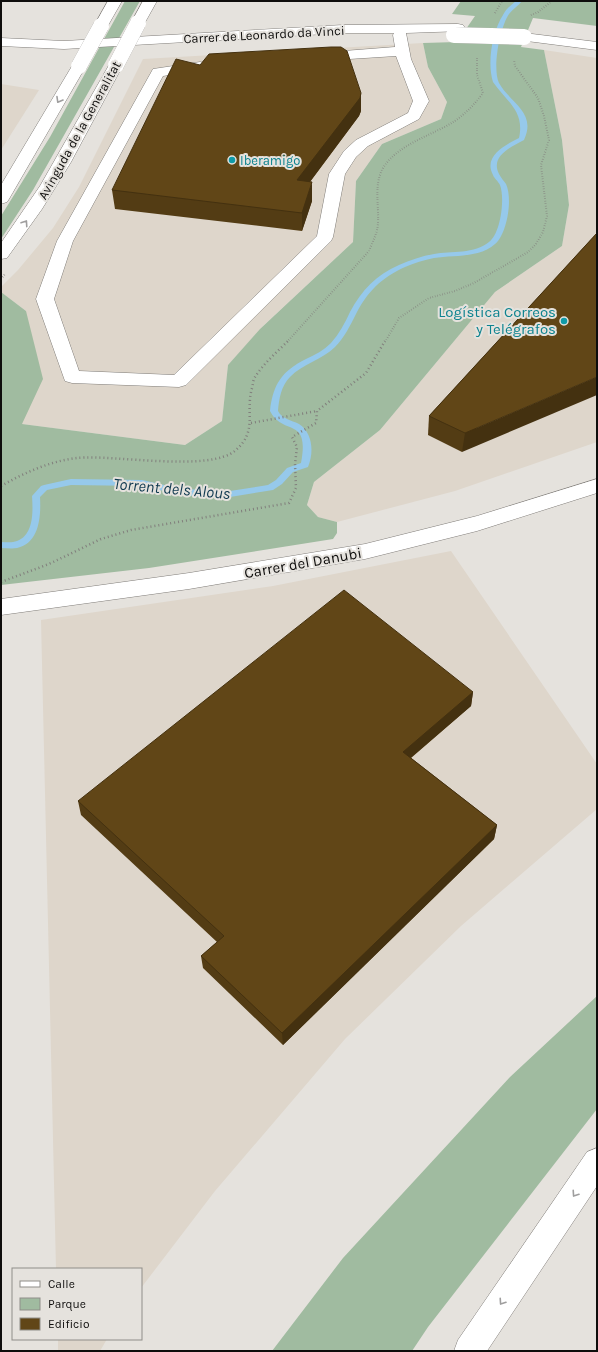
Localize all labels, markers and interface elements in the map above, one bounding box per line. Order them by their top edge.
street label: Carrer de Leonardo da Vinci [183,23,345,46]
street label: Avinguda de la Generalitat [35,58,124,202]
one-way arrow [56,96,63,103]
place label: Iberamigo [240,153,300,168]
marker: Iberamigo [227,155,237,165]
one-way arrow [20,220,27,227]
place label: Logística Correos y Telégrafos [438,303,556,338]
marker: Logística Correos y Telégrafos [559,316,569,326]
water label: Torrent dels Alous [113,474,232,503]
street label: Carrer del Danubi [243,544,363,582]
one-way arrow [572,1190,580,1197]
legend [12,1268,142,1340]
text: Calle [48,1277,75,1291]
text: Parque [48,1297,86,1311]
one-way arrow [499,1298,507,1305]
text: Edificio [48,1317,89,1331]

